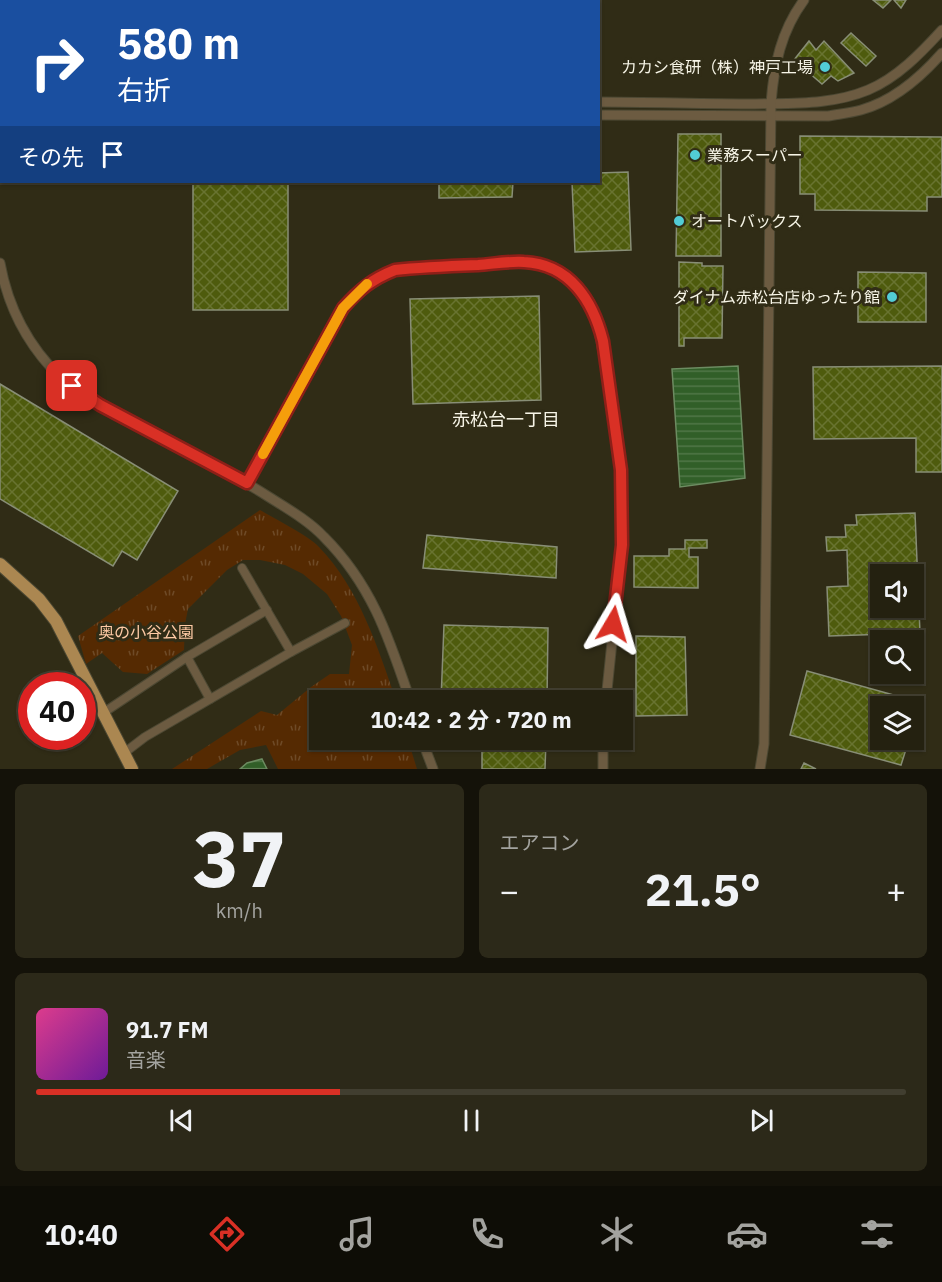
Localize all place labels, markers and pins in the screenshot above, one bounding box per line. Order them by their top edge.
place label: カカシ食研（株）神戸工場 [621,57,813,77]
marker: カカシ食研（株）神戸工場 [818,60,832,74]
place label: 業務スーパー [707,145,803,165]
marker: 業務スーパー [688,148,702,162]
place label: オートバックス [691,211,803,231]
marker: オートバックス [672,214,686,228]
place label: ダイナム赤松台店ゆったり館 [673,287,880,307]
marker: ダイナム赤松台店ゆったり館 [885,290,899,304]
pin [46,360,97,411]

